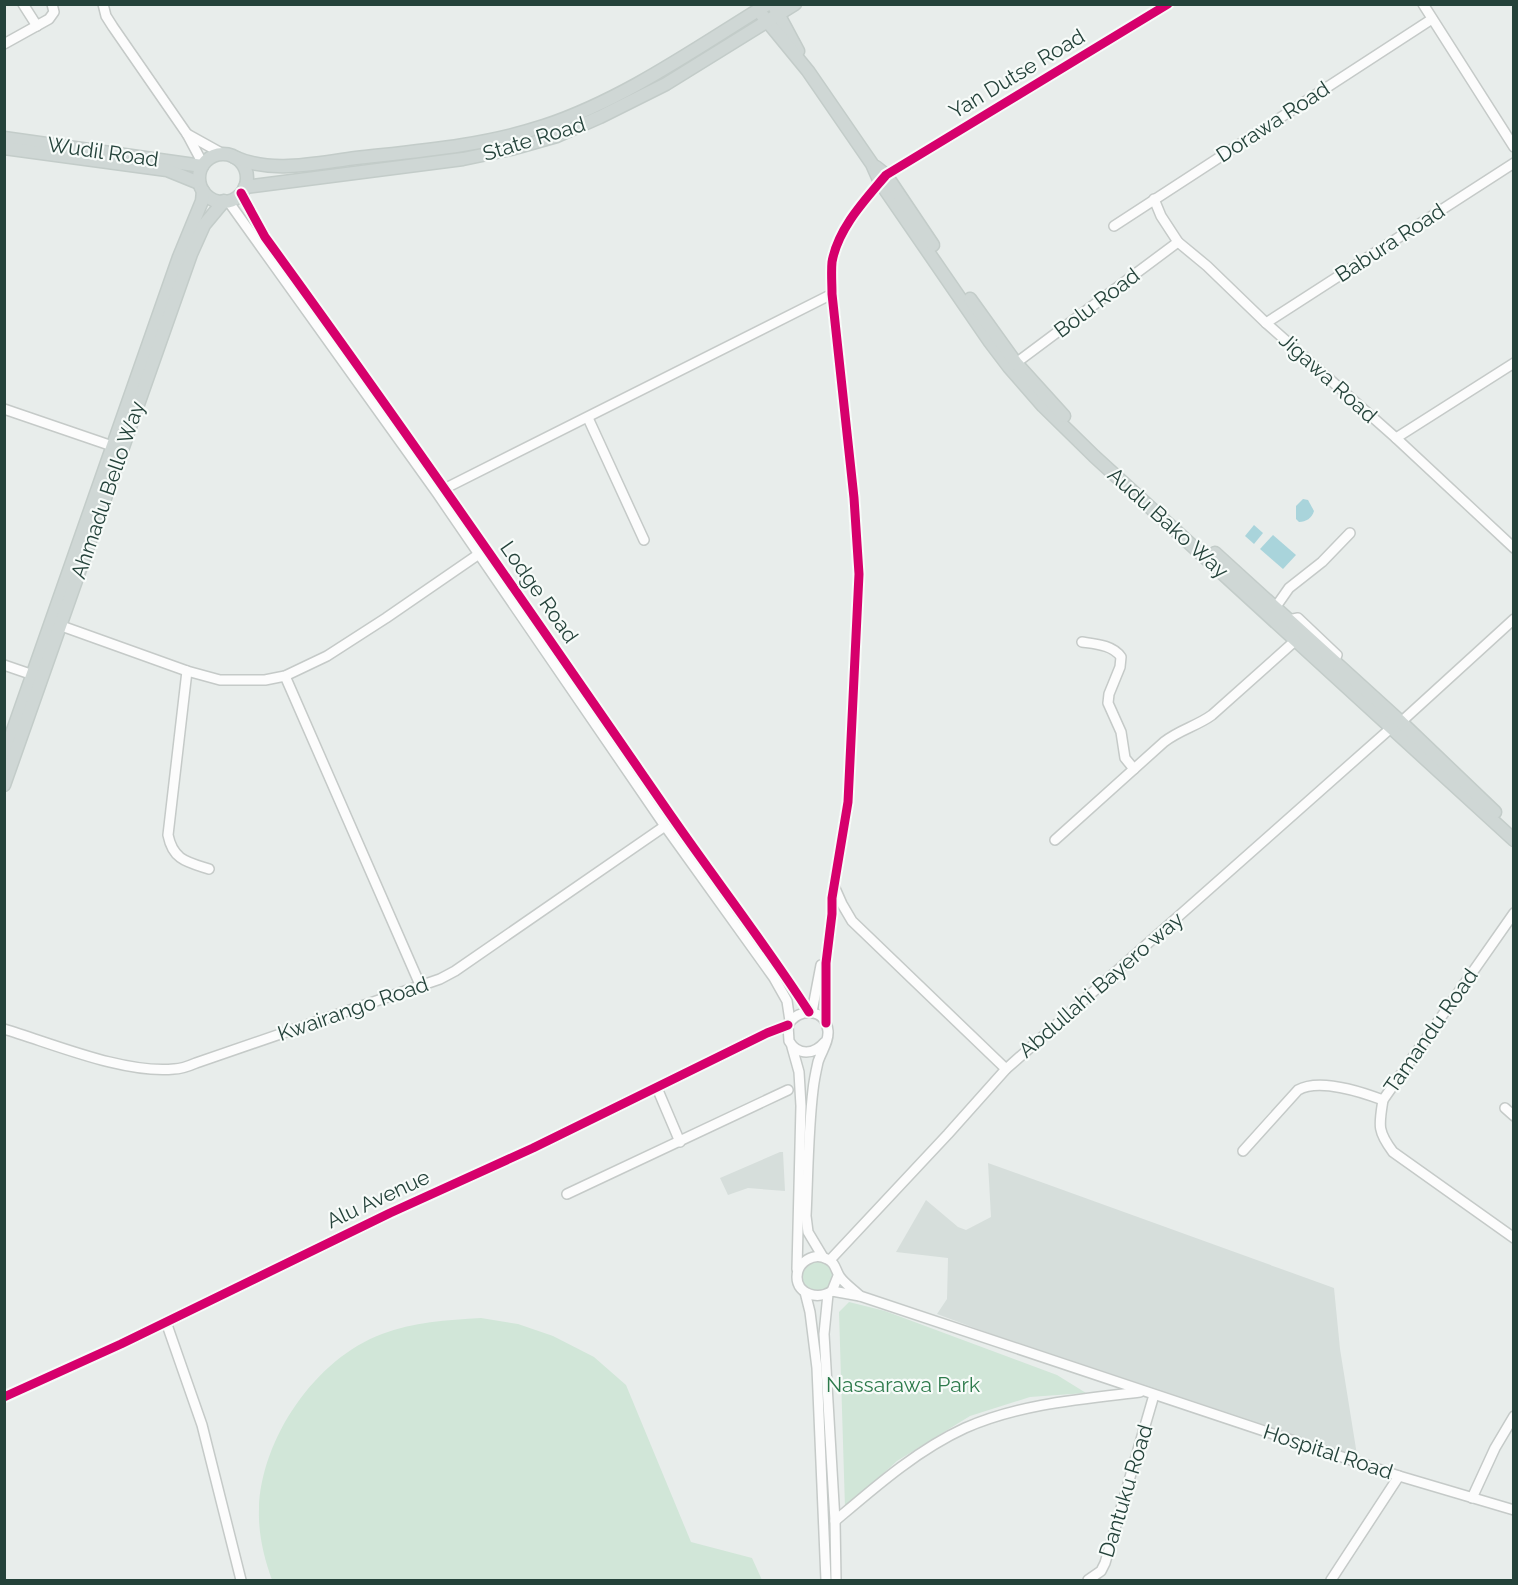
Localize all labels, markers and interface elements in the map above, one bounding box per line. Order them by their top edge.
street label: Yan Dutse Road [944,23,1089,124]
street label: Dorawa Road [1211,76,1334,167]
street label: State Road [480,111,588,166]
street label: Wudil Road [46,131,160,172]
street label: Babura Road [1330,198,1449,287]
street label: Bolu Road [1049,262,1144,343]
street label: Jigawa Road [1274,327,1382,428]
street label: Ahmadu Bello Way [65,398,150,582]
street label: Audu Bako Way [1103,462,1234,583]
street label: Lodge Road [495,536,584,647]
street label: Abdullahi Bayero way [1013,906,1188,1063]
street label: Tamandu Road [1378,964,1483,1098]
street label: Kwairango Road [274,971,432,1046]
street label: Alu Avenue [322,1164,433,1233]
park label: Nassarawa Park [826,1372,980,1397]
street label: Hospital Road [1260,1419,1396,1484]
street label: Dantuku Road [1093,1422,1158,1560]

